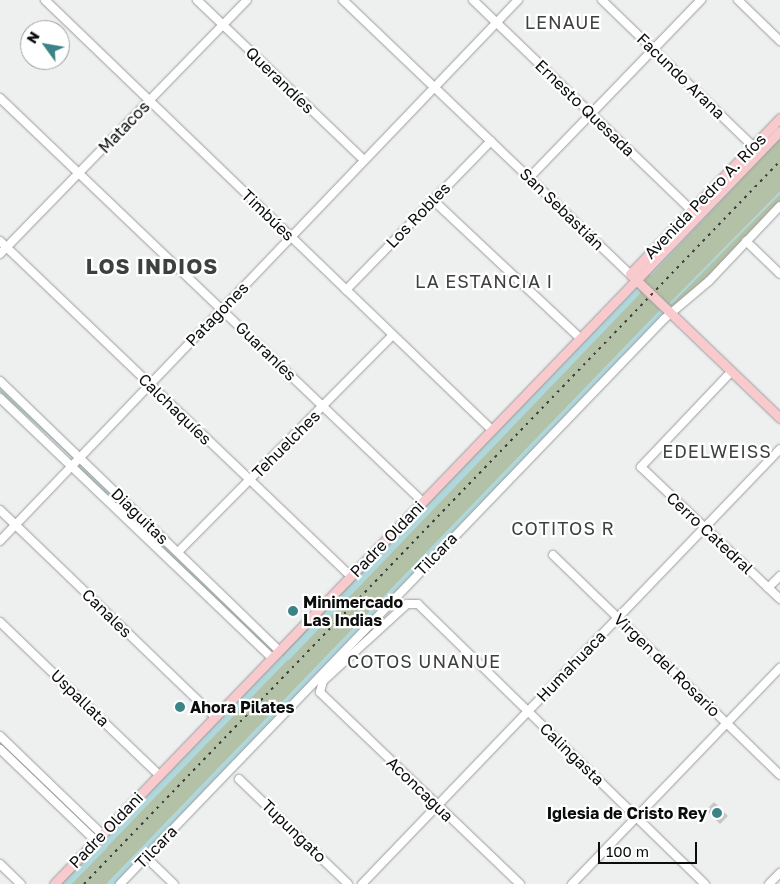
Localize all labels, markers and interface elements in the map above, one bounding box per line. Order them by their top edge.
district label: LENAUE [524,11,602,33]
north arrow [20,20,70,70]
text: N [23,28,43,46]
street label: Facundo Arana [633,29,729,123]
street label: Querandíes [242,43,318,117]
street label: Ernesto Quesada [531,56,639,160]
street label: Matacos [95,97,153,157]
street label: Avenida Pedro A. Ríos [640,129,770,263]
street label: San Sebastián [516,164,608,254]
street label: Los Robles [382,178,454,252]
street label: Timbúes [238,185,298,245]
district label: LOS INDIOS [84,253,220,279]
district label: LA ESTANCIA I [413,270,555,292]
street label: Patagones [182,278,252,350]
street label: Guaraníes [232,317,300,385]
street label: Calchaquíes [135,369,215,449]
street label: Tehuelches [248,406,324,482]
district label: EDELWEISS [661,440,773,462]
street label: Diaguitas [107,484,173,548]
street label: Cerro Catedral [663,488,757,578]
street label: Padre Oldani [346,497,428,581]
district label: COTITOS R [510,517,616,539]
street label: Tilcara [411,529,461,579]
street label: Canales [78,585,136,641]
place label: Minimercado Las Indias [303,592,403,630]
marker: Minimercado Las Indias [287,605,299,617]
street label: Virgen del Rosario [610,609,724,721]
street label: Humahuaca [532,626,610,706]
district label: COTOS UNANUE [345,650,503,672]
street label: Uspallata [47,666,113,730]
place label: Ahora Pilates [190,697,294,717]
marker: Ahora Pilates [174,701,186,713]
street label: Calingasta [536,719,608,789]
street label: Aconcagua [383,753,457,825]
street label: Padre Oldani [65,788,147,872]
street label: Tupungato [258,796,330,866]
place label: Iglesia de Cristo Rey [547,803,707,823]
marker: Iglesia de Cristo Rey [711,807,723,819]
street label: Tilcara [131,822,181,872]
scale bar [600,832,699,864]
text: 100 m [606,842,649,860]

